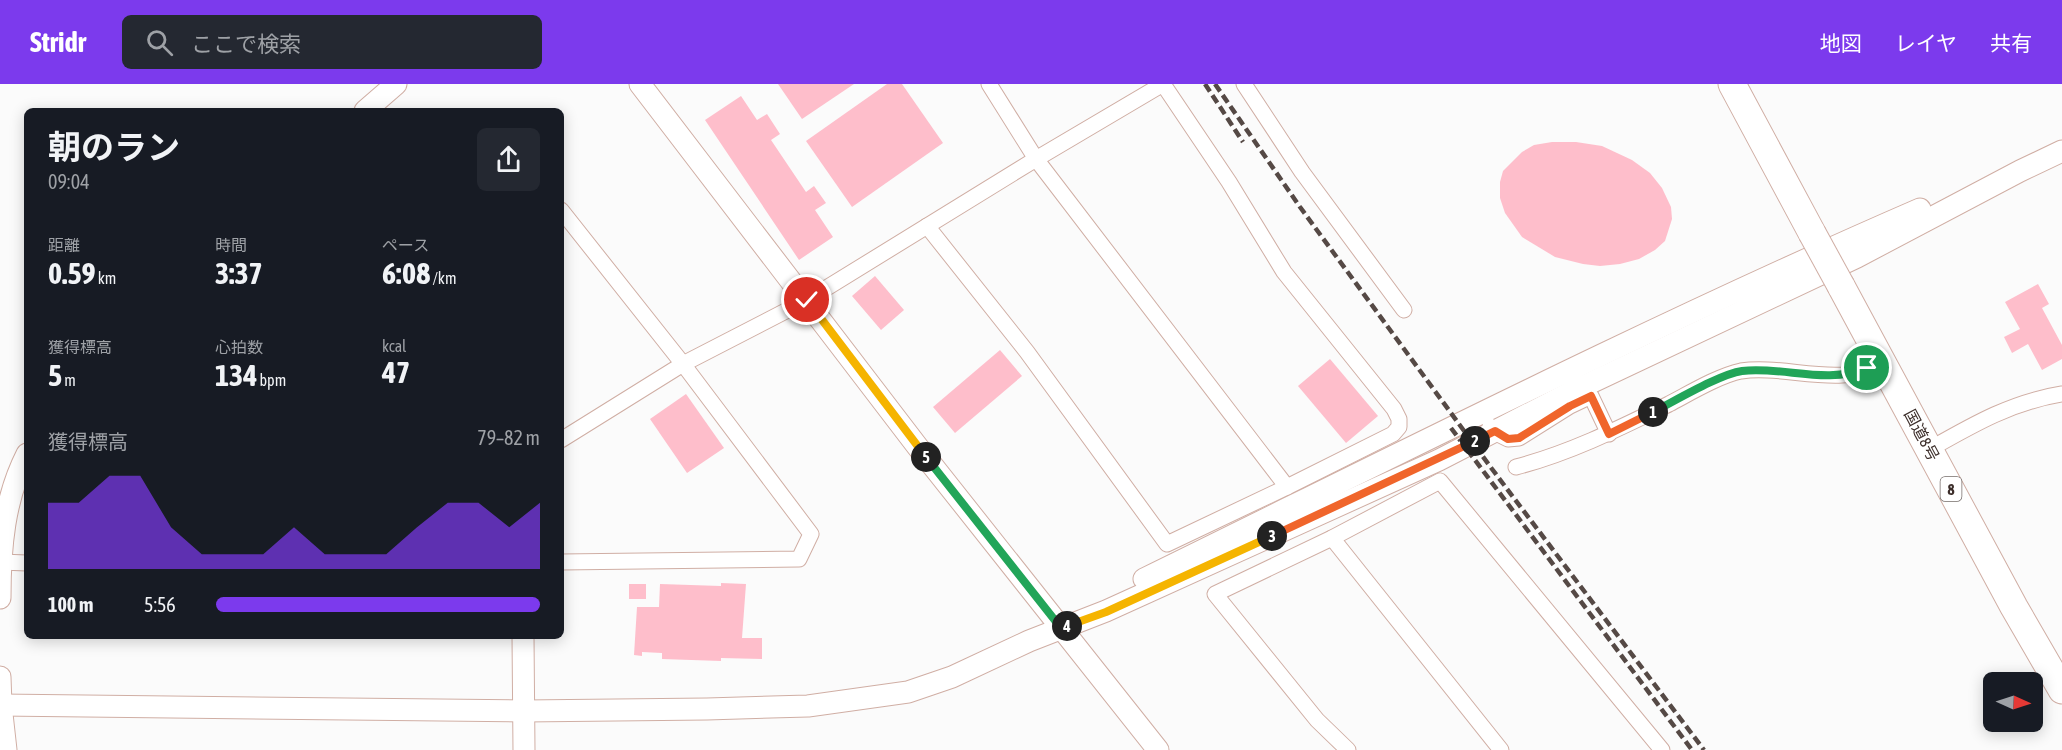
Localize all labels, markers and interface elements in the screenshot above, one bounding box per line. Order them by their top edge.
search box [122,15,542,69]
text: Stridr [30,26,86,58]
icon: search [143,26,176,59]
text: ここで検索 [191,31,301,57]
text: 地図 [1820,31,1862,55]
text: レイヤ [1895,31,1957,55]
text: 共有 [1990,31,2032,55]
text: 朝のラン [48,128,180,166]
button: share [477,128,540,191]
text: 09:04 [48,170,90,193]
text: 距離 [48,236,80,254]
text: 時間 [215,236,247,254]
text: ペース [382,236,429,254]
text: 0.59 [48,256,96,290]
text: 3:37 [215,256,263,290]
text: 6:08 [382,256,430,290]
text: km [96,269,116,287]
text: /km [430,269,456,287]
pin [781,274,832,325]
icon: check [790,283,823,316]
text: kcal [382,337,406,355]
text: 獲得標高 [48,338,112,356]
text: 心拍数 [215,338,263,356]
pin [1841,342,1892,393]
icon: arrive [1850,351,1883,384]
text: 47 [382,355,410,389]
text: 5 [48,358,62,392]
text: 134 [215,358,257,392]
text: m [62,371,76,389]
text: bpm [257,371,286,389]
pin: 1 [1638,397,1668,427]
text: 1 [1649,403,1657,421]
street label: 国道8号 [1901,406,1943,464]
text: 79–82 m [477,426,540,449]
pin: 2 [1460,426,1490,456]
text: 獲得標高 [48,430,128,453]
text: 2 [1471,432,1479,450]
pin: 5 [911,442,941,472]
text: 5 [922,448,930,466]
road number: 8 [1940,477,1962,501]
pin: 3 [1257,521,1287,551]
text: 3 [1268,527,1276,545]
text: 100 m [48,593,93,616]
text: 5:56 [144,593,176,616]
pin: 4 [1052,611,1082,641]
text: 4 [1063,617,1071,635]
north arrow [1983,672,2043,732]
map controls [1983,672,2043,732]

